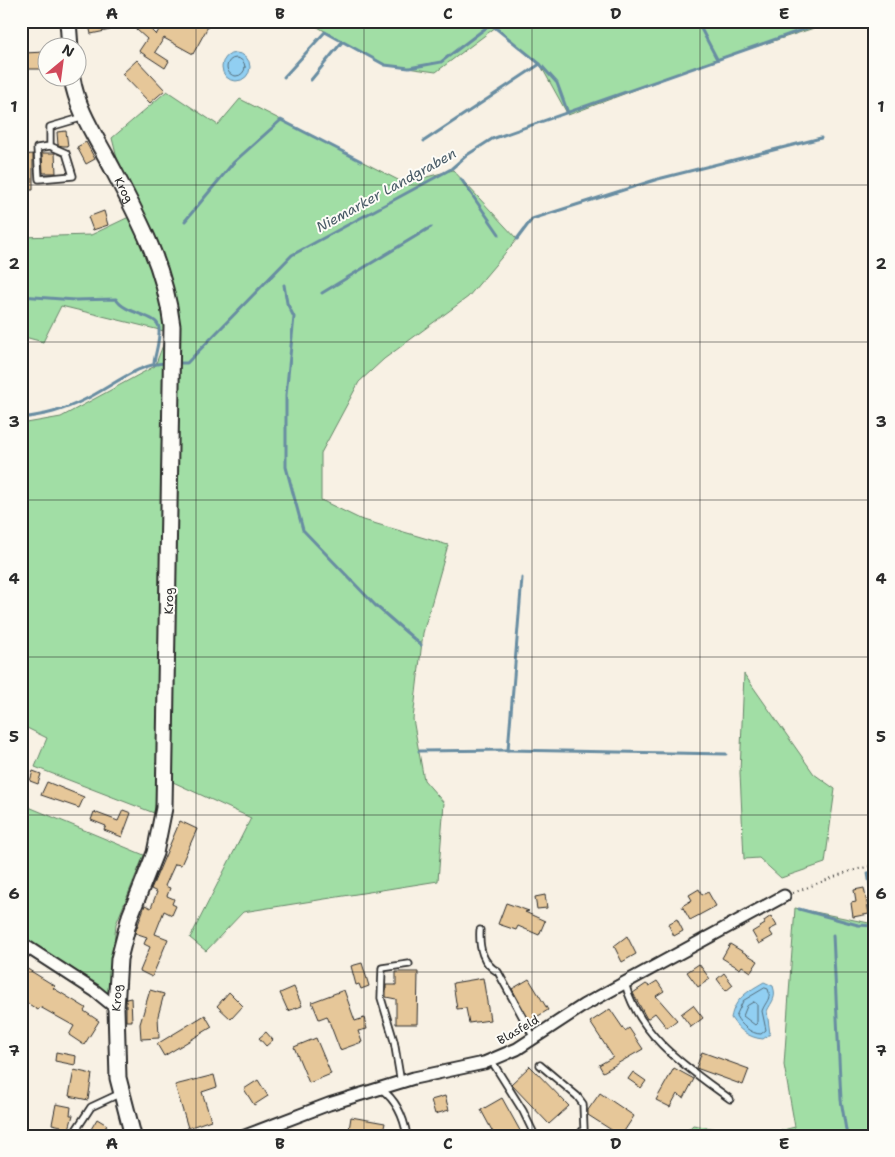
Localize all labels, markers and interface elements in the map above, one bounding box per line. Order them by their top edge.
text: A [106,3,118,24]
text: B [275,3,285,24]
text: C [443,3,453,24]
text: D [610,3,622,24]
text: E [779,3,789,24]
north arrow [38,38,88,88]
text: N [59,40,78,61]
text: 1 [10,96,18,117]
text: 1 [877,96,885,117]
water label: Niemarker Landgraben [313,144,459,236]
street label: Krog [111,174,137,206]
text: 2 [8,253,20,274]
text: 2 [875,253,887,274]
text: 3 [8,411,20,432]
text: 3 [875,411,887,432]
text: 4 [8,568,20,589]
text: 4 [875,568,887,589]
street label: Krog [161,587,177,615]
text: 5 [9,726,19,747]
text: 5 [876,726,886,747]
text: 6 [8,883,20,904]
text: 6 [875,883,887,904]
street label: Krog [108,984,126,1012]
street label: Blasfeld [494,1011,542,1048]
text: 7 [8,1040,20,1061]
text: 7 [875,1040,887,1061]
text: A [106,1133,118,1154]
text: B [275,1133,285,1154]
text: C [443,1133,453,1154]
text: D [610,1133,622,1154]
text: E [779,1133,789,1154]

